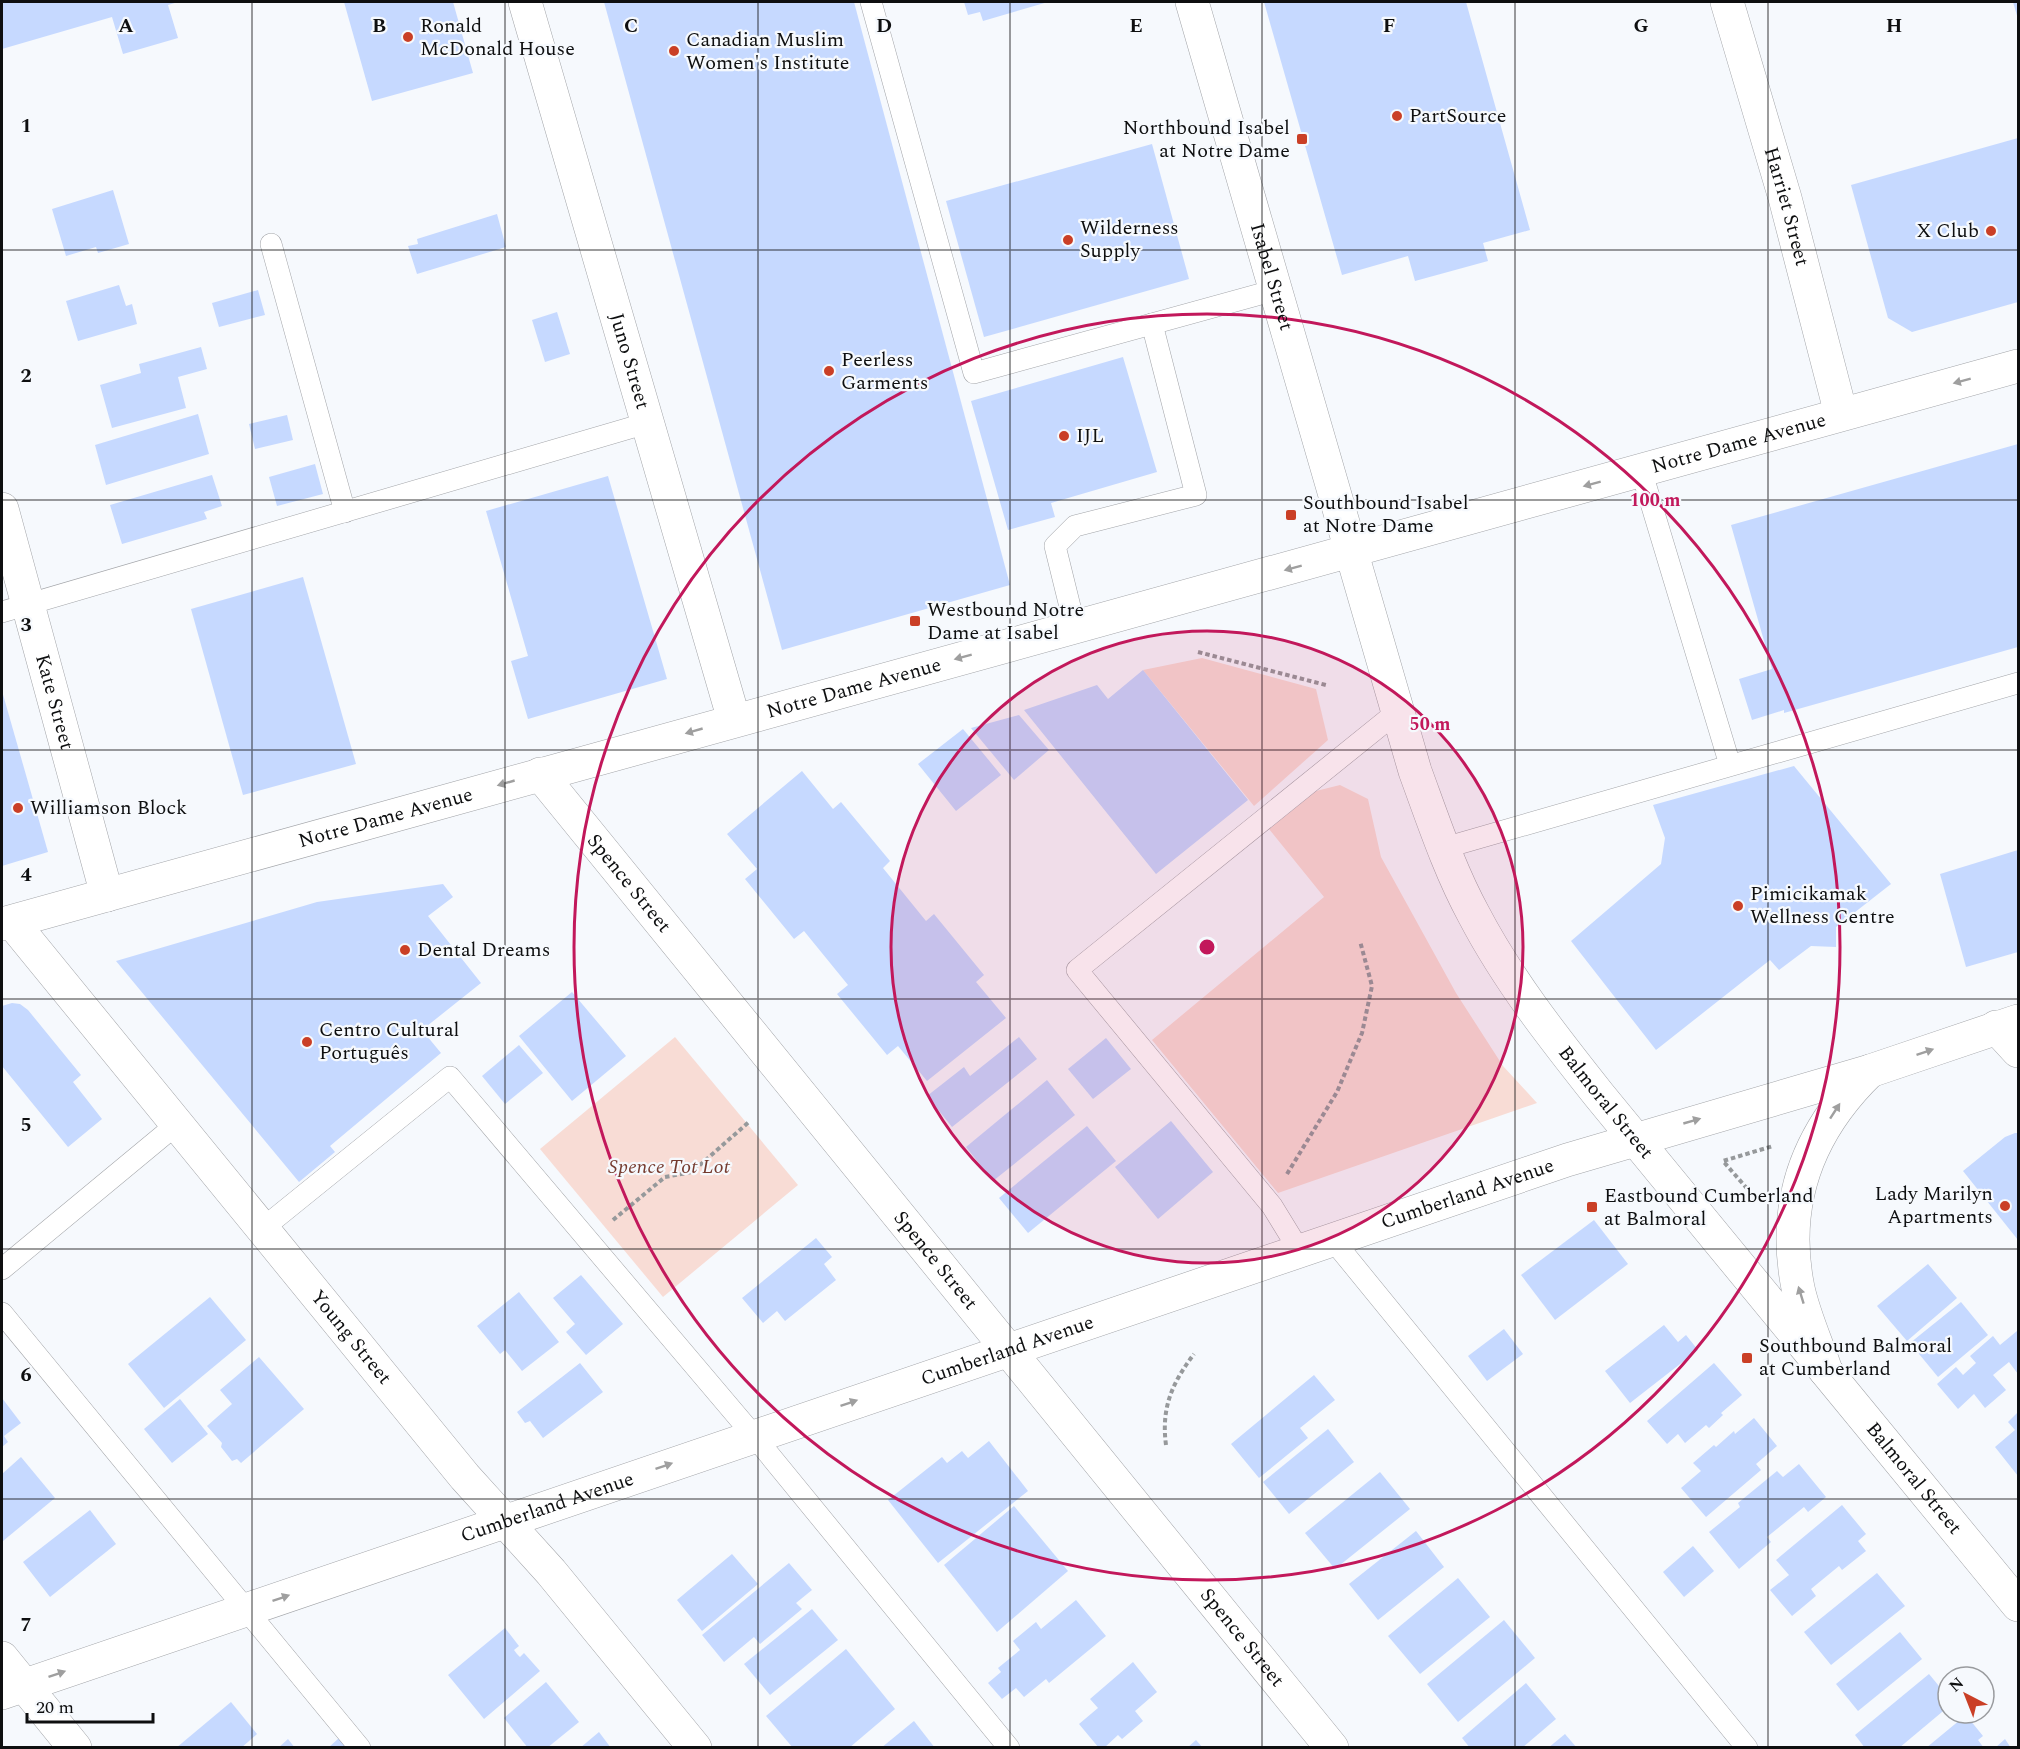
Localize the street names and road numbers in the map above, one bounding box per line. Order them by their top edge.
street label: Harriet Street [1756,143,1817,269]
street label: Isabel Street [1242,219,1301,334]
street label: Juno Street [601,309,658,413]
street label: Notre Dame Avenue [1648,405,1829,482]
street label: Notre Dame Avenue [763,650,945,727]
street label: Kate Street [27,651,82,753]
street label: Notre Dame Avenue [295,779,476,856]
street label: Spence Street [579,827,679,939]
street label: Balmoral Street [1551,1039,1661,1166]
street label: Cumberland Avenue [1377,1151,1558,1237]
street label: Spence Street [886,1204,985,1317]
street label: Young Street [303,1283,399,1391]
street label: Cumberland Avenue [917,1307,1098,1394]
street label: Balmoral Street [1859,1415,1969,1541]
street label: Cumberland Avenue [457,1464,638,1551]
street label: Spence Street [1193,1581,1292,1694]

